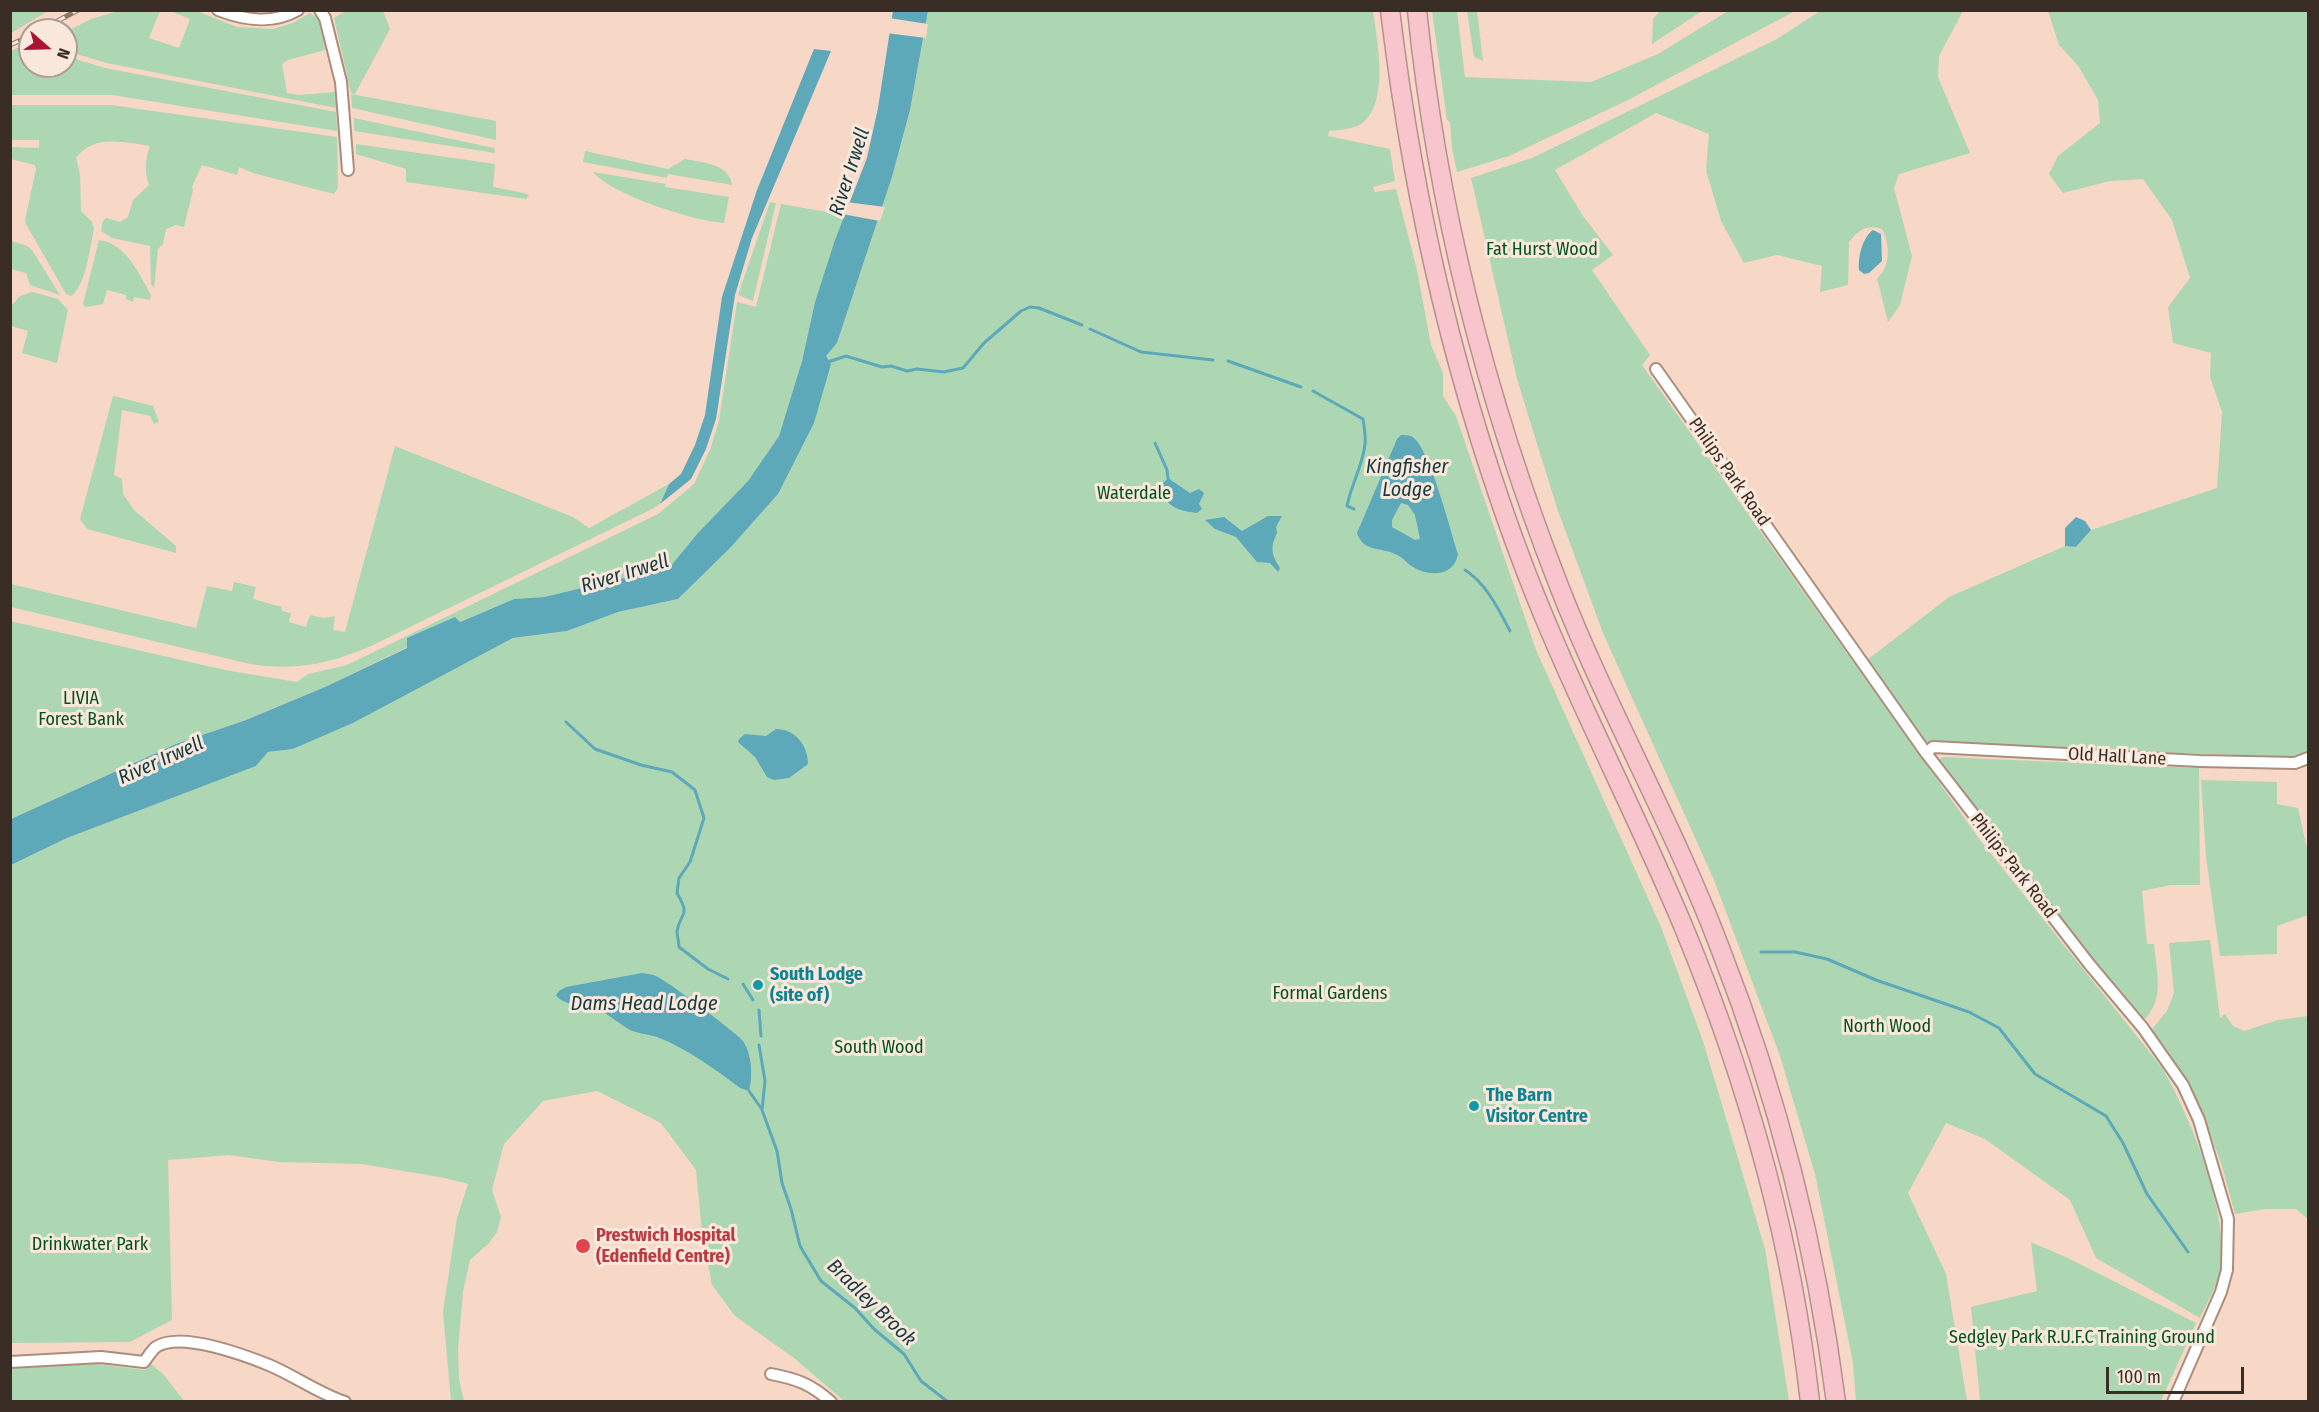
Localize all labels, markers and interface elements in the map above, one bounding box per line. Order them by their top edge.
north arrow [18,18,78,78]
text: N [53,46,74,61]
water label: River Irwell [825,125,875,219]
park label: Fat Hurst Wood [1486,239,1598,261]
street label: Philips Park Road [1684,414,1774,530]
water label: Kingfisher Lodge [1366,455,1448,502]
park label: Waterdale [1097,483,1171,505]
water label: River Irwell [578,549,672,599]
park label: LIVIA Forest Bank [38,688,124,730]
water label: River Irwell [115,732,207,790]
street label: Old Hall Lane [2067,744,2167,770]
street label: Philips Park Road [1965,809,2061,923]
place label: South Lodge (site of) [770,964,863,1006]
marker: South Lodge (site of) [751,978,765,992]
park label: Formal Gardens [1272,983,1388,1005]
water label: Dams Head Lodge [571,992,717,1016]
park label: North Wood [1843,1016,1931,1038]
park label: South Wood [834,1037,924,1059]
place label: The Barn Visitor Centre [1486,1085,1588,1128]
marker: The Barn Visitor Centre [1467,1099,1481,1113]
place label: Prestwich Hospital (Edenfield Centre) [596,1225,736,1268]
park label: Drinkwater Park [32,1234,148,1256]
marker: Prestwich Hospital (Edenfield Centre) [574,1237,592,1255]
water label: Bradley Brook [821,1255,921,1351]
park label: Sedgley Park R.U.F.C Training Ground [1949,1327,2215,1349]
scale bar [2109,1355,2247,1393]
text: 100 m [2117,1366,2161,1388]

